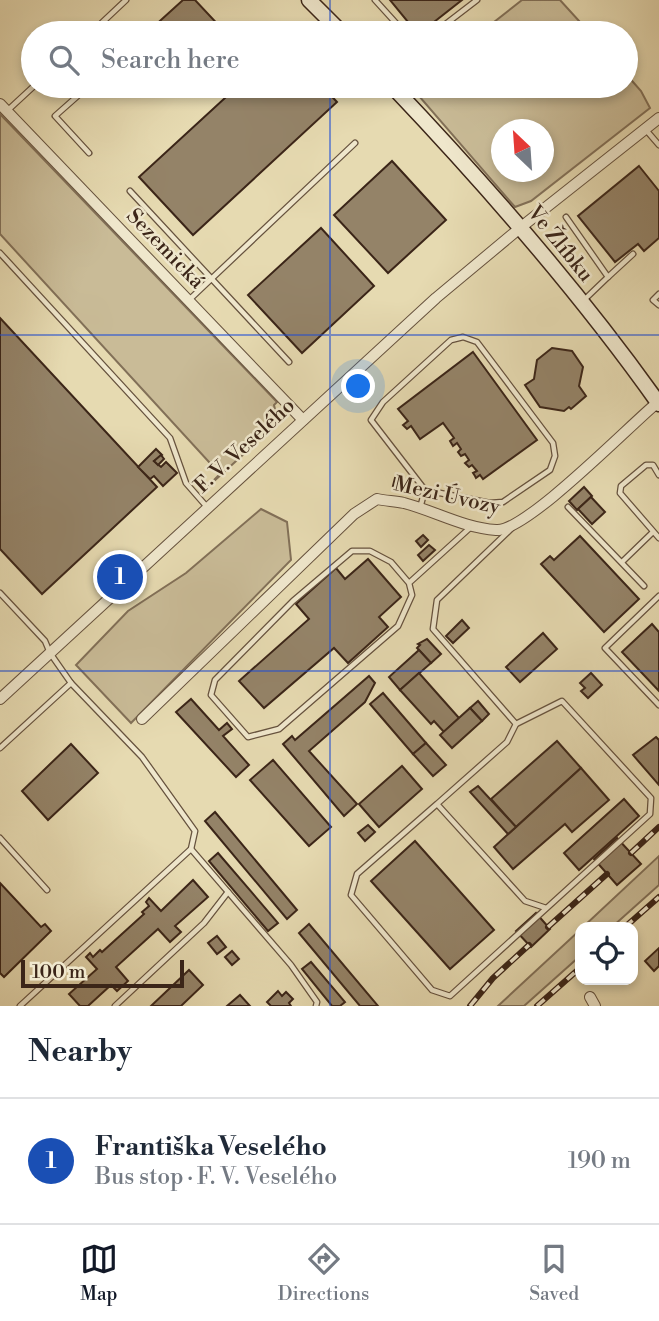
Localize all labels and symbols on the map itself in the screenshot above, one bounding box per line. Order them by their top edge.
north arrow [491,119,554,182]
street label: Ve Žlíbku [521,199,600,287]
street label: Sezemická [120,203,210,295]
your location [341,369,375,403]
street label: F. V. Veselého [189,393,301,499]
street label: Mezi Úvozy [391,468,504,521]
pin: 1 [97,551,143,603]
scale bar [21,957,184,989]

